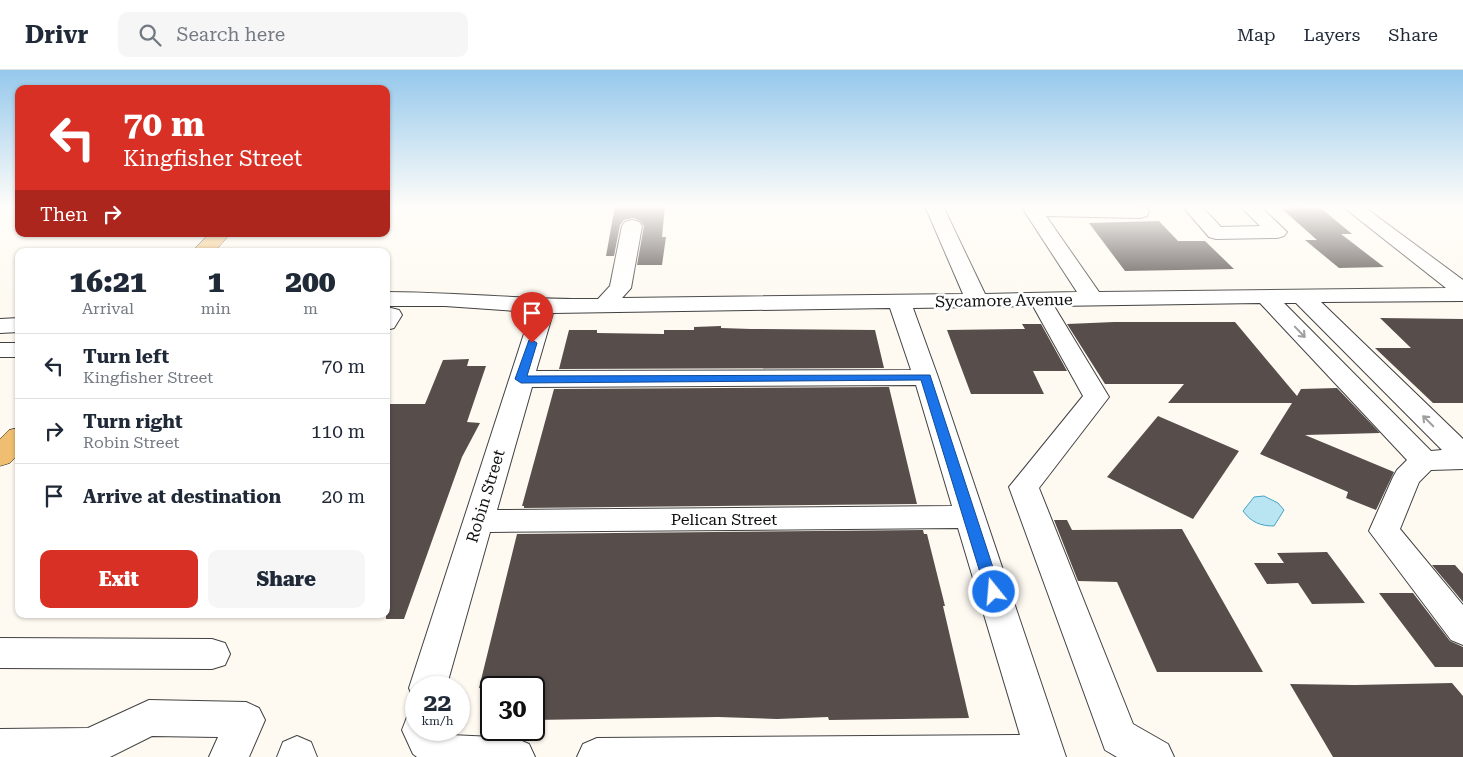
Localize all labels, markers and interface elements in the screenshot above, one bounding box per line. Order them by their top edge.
search box [118,12,468,57]
text: Drivr [25,21,88,49]
icon: search [136,21,164,49]
text: Search here [176,23,285,46]
text: Map [1237,24,1276,45]
text: Layers [1304,24,1360,45]
text: Share [1388,24,1438,45]
text: 70 m [123,104,205,145]
icon: left [40,105,105,170]
text: Kingfisher Street [123,146,302,171]
icon: right [98,200,126,228]
text: Then [40,203,88,226]
text: 16:21 [69,264,147,299]
text: 1 [207,264,224,299]
text: 200 [285,264,336,299]
street label: Sycamore Avenue [935,290,1073,311]
pin [511,292,553,343]
text: Arrival [82,299,134,318]
text: min [201,299,231,318]
text: m [303,299,318,318]
icon: arrive [518,299,546,327]
one-way arrow [1294,326,1306,339]
text: Turn left [83,345,169,368]
icon: left [40,352,68,380]
text: 70 m [322,355,365,378]
text: Kingfisher Street [83,368,213,387]
text: Turn right [83,410,183,433]
one-way arrow [1422,415,1435,427]
icon: right [40,417,68,445]
text: 110 m [311,420,365,443]
text: Robin Street [83,433,179,452]
street label: Robin Street [462,447,509,545]
icon: arrive [40,482,68,510]
text: Arrive at destination [83,485,281,508]
text: 20 m [322,485,365,508]
street label: Pelican Street [671,510,777,529]
button: Exit [40,550,198,608]
button: Share [208,550,365,608]
position arrow [967,565,1019,617]
speed limit sign: 30 [480,676,545,741]
text: 22 [423,688,452,717]
text: km/h [421,714,454,728]

